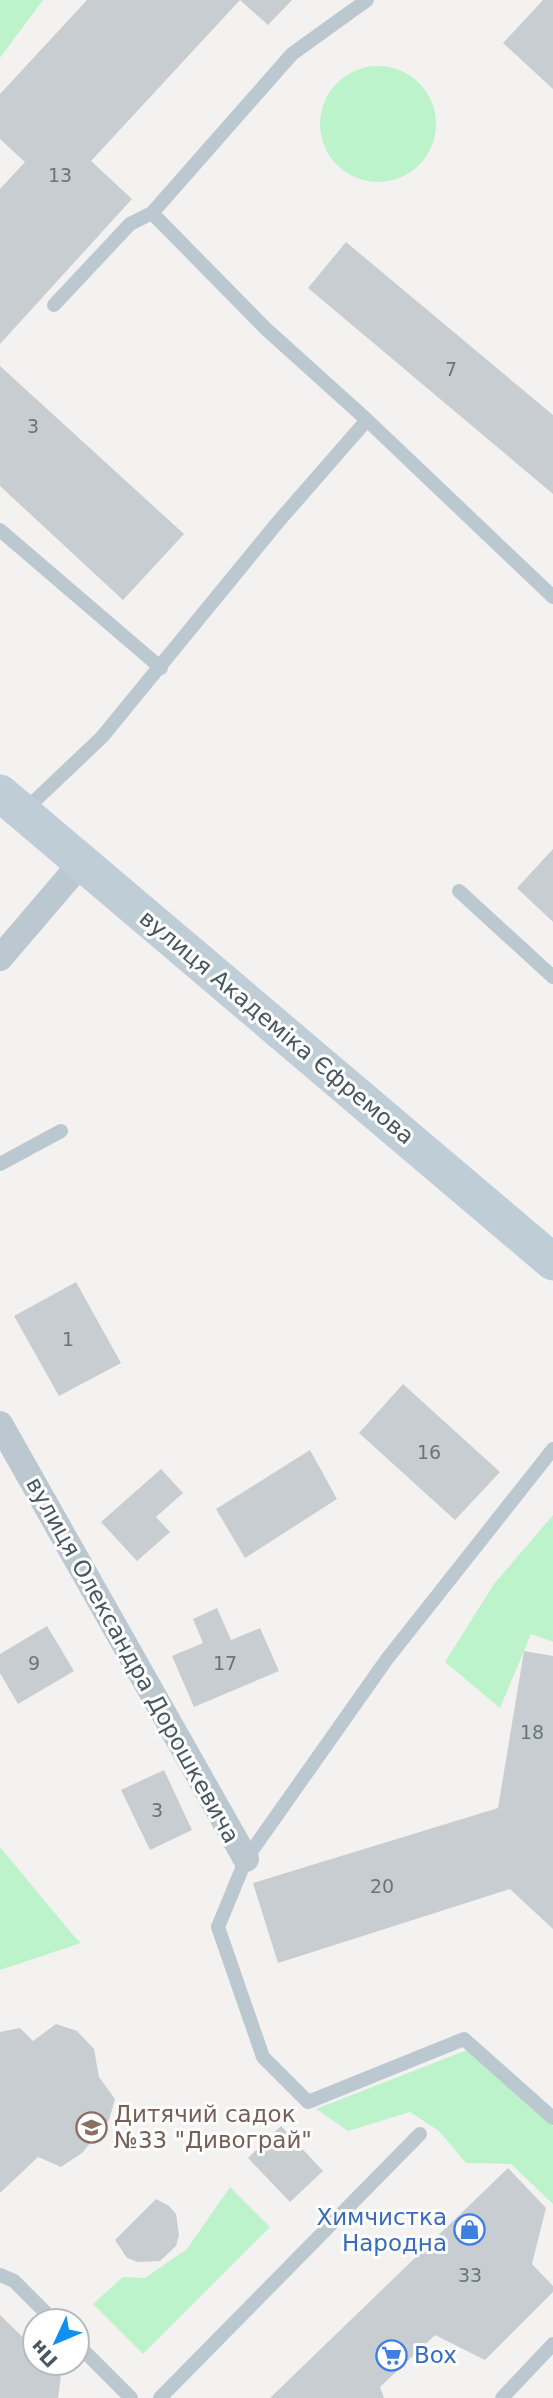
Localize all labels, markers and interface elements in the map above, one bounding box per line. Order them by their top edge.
house number: 13 [48,164,72,186]
house number: 7 [445,358,457,380]
house number: 3 [27,415,39,437]
street label: вулиця Академіка Єфремова [135,905,419,1149]
house number: 1 [62,1328,74,1350]
house number: 16 [417,1441,441,1463]
street label: вулиця Олександра Дорошкевича [21,1473,245,1847]
house number: 9 [28,1652,40,1674]
house number: 17 [213,1652,237,1674]
house number: 18 [520,1721,544,1743]
house number: 3 [151,1799,163,1821]
house number: 20 [370,1875,394,1897]
place label: Дитячий садок №33 "Дивограй" [114,2101,312,2153]
school or university icon: Дитячий садок №33 "Дивограй" [74,2110,108,2144]
place label: Химчистка Народна [316,2204,447,2256]
shop icon: Химчистка Народна [453,2213,487,2247]
house number: 33 [458,2264,482,2286]
north arrow [21,2307,91,2377]
text: Пн [26,2336,62,2372]
supermarket icon: Box [374,2338,408,2372]
place label: Box [414,2342,457,2368]

